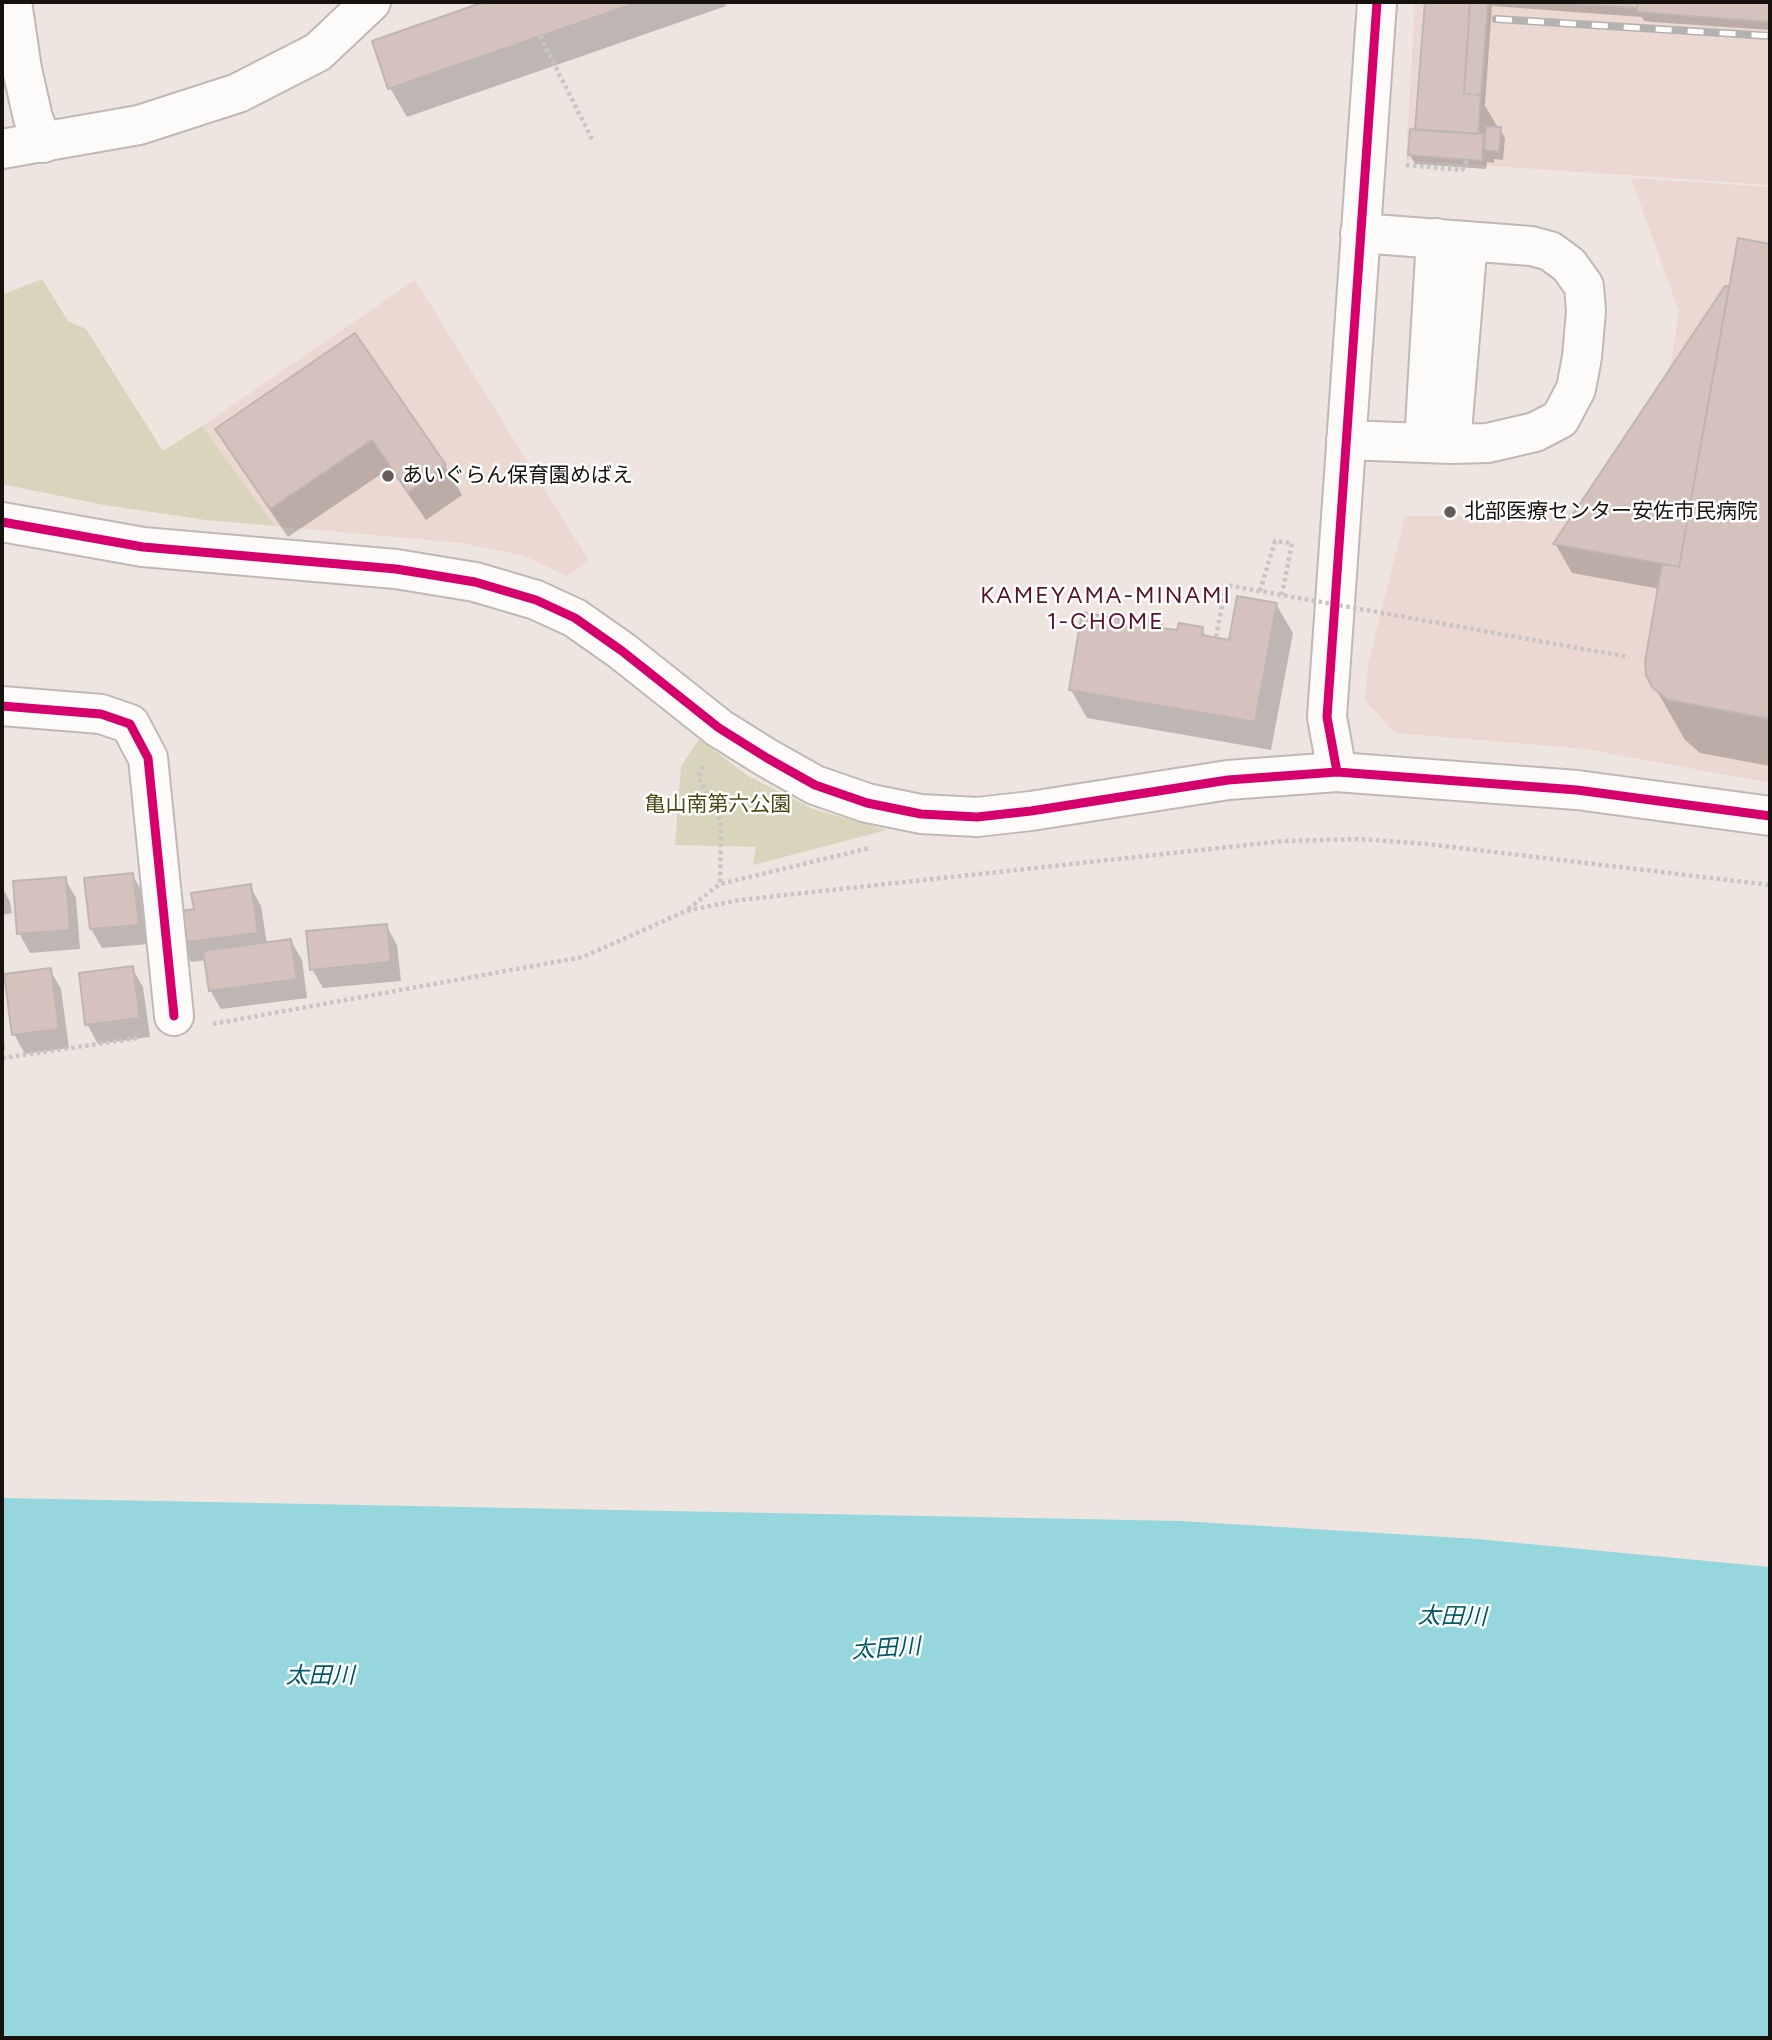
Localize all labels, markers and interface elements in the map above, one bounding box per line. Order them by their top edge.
place label: あいぐらん保育園めばえ [402,463,633,489]
marker: あいぐらん保育園めばえ [380,468,396,484]
place label: 北部医療センター安佐市民病院 [1464,499,1758,525]
marker: 北部医療センター安佐市民病院 [1442,504,1458,520]
district label: KAMEYAMA-MINAMI 1-CHOME [982,582,1230,636]
park label: 亀山南第六公園 [645,792,791,818]
water label: 太田川 [1417,1603,1487,1631]
water label: 太田川 [851,1633,921,1665]
water label: 太田川 [286,1662,354,1690]

